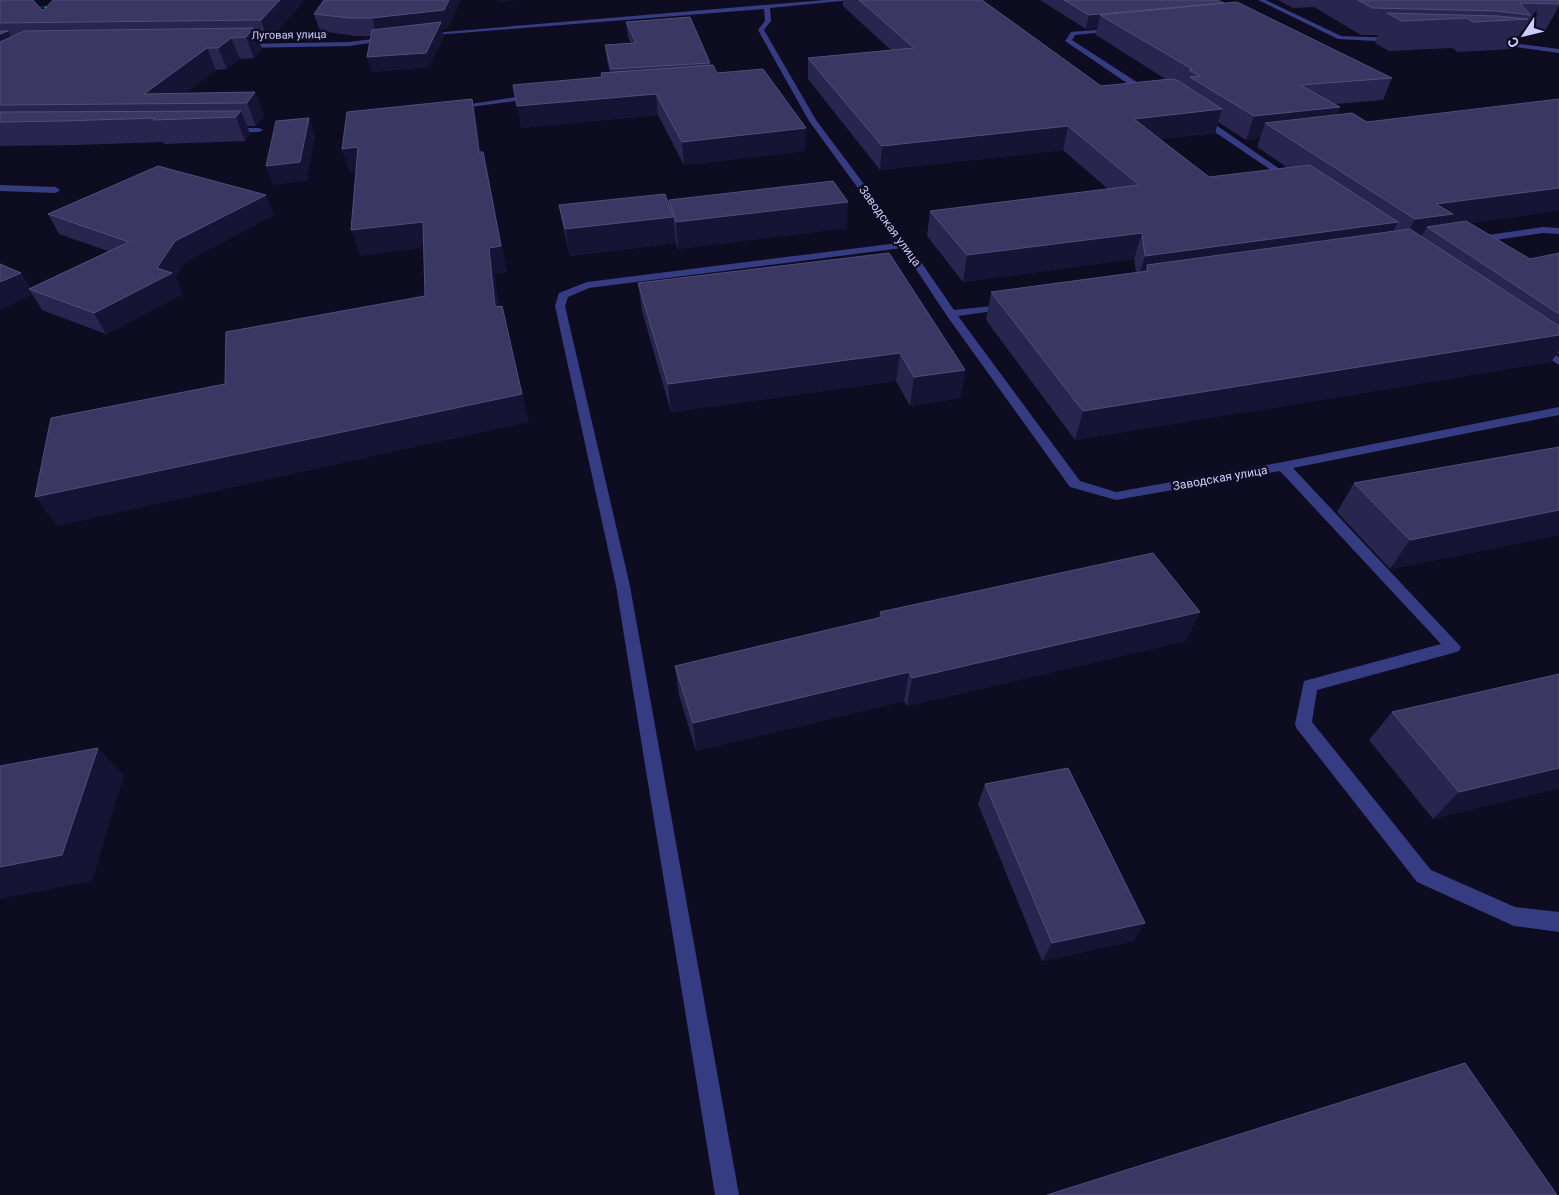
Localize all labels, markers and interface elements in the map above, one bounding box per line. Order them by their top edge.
north arrow [1499,10,1549,60]
street label: Луговая улица [251,28,327,42]
text: С [1504,34,1523,51]
street label: Заводская улица [856,183,924,269]
street label: Заводская улица [1172,463,1268,493]

